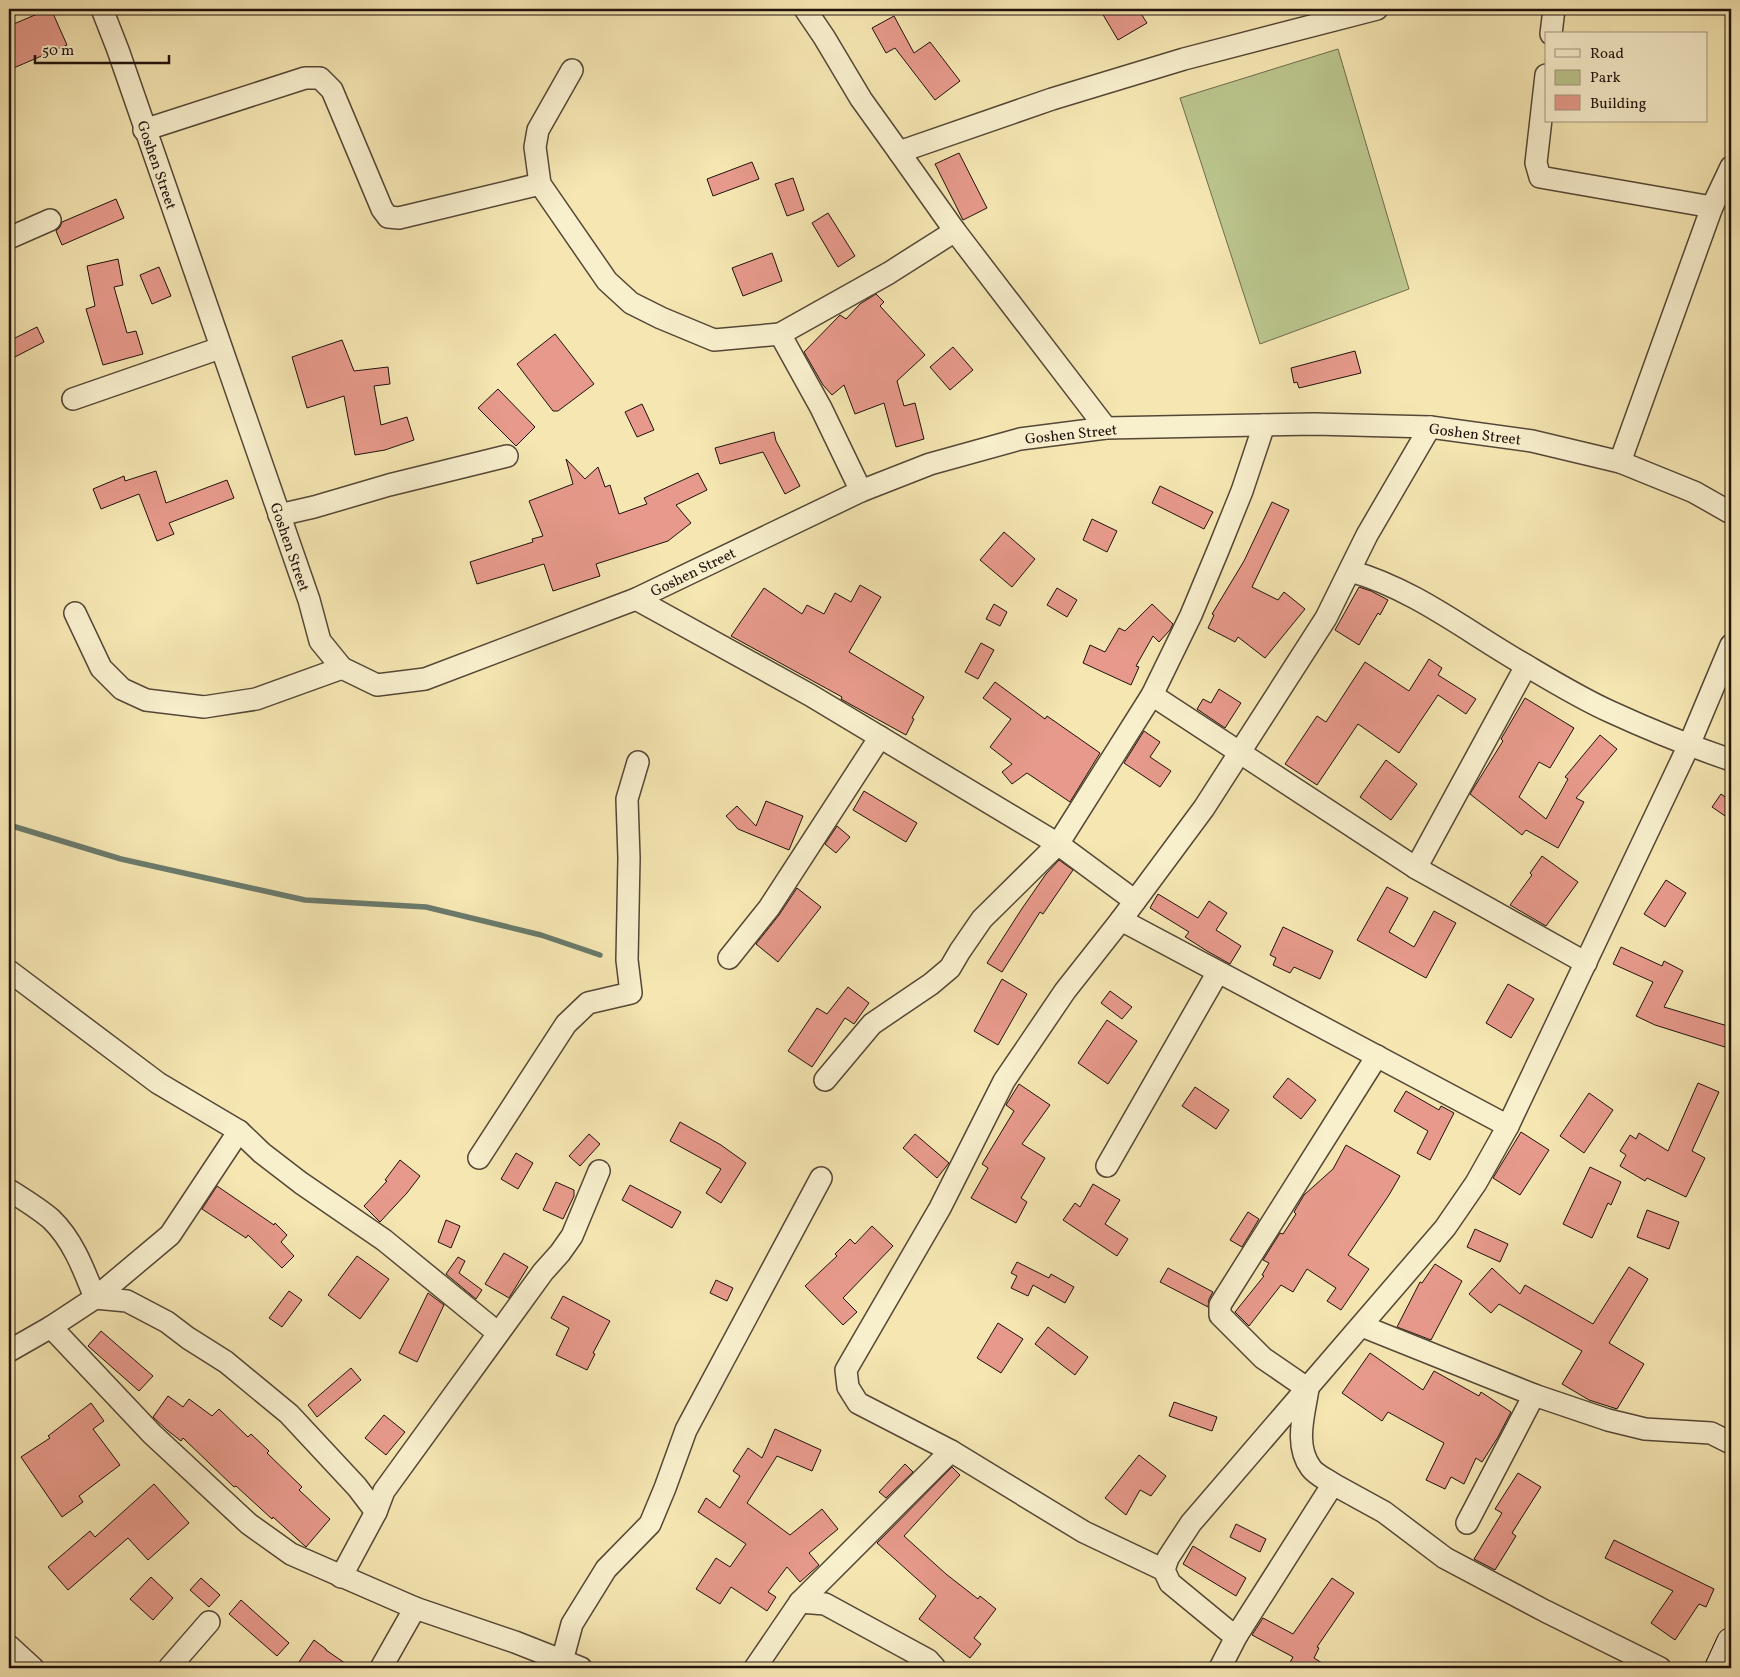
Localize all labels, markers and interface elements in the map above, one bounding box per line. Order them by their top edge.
scale bar [35,32,169,64]
legend [1545,32,1708,122]
text: 50 m [42,41,74,62]
text: Road [1590,44,1624,65]
text: Park [1590,68,1621,89]
text: Building [1590,94,1647,115]
street label: Goshen Street [131,118,181,213]
street label: Goshen Street [1428,419,1522,452]
street label: Goshen Street [1024,420,1118,451]
street label: Goshen Street [264,500,314,595]
street label: Goshen Street [647,544,740,603]

